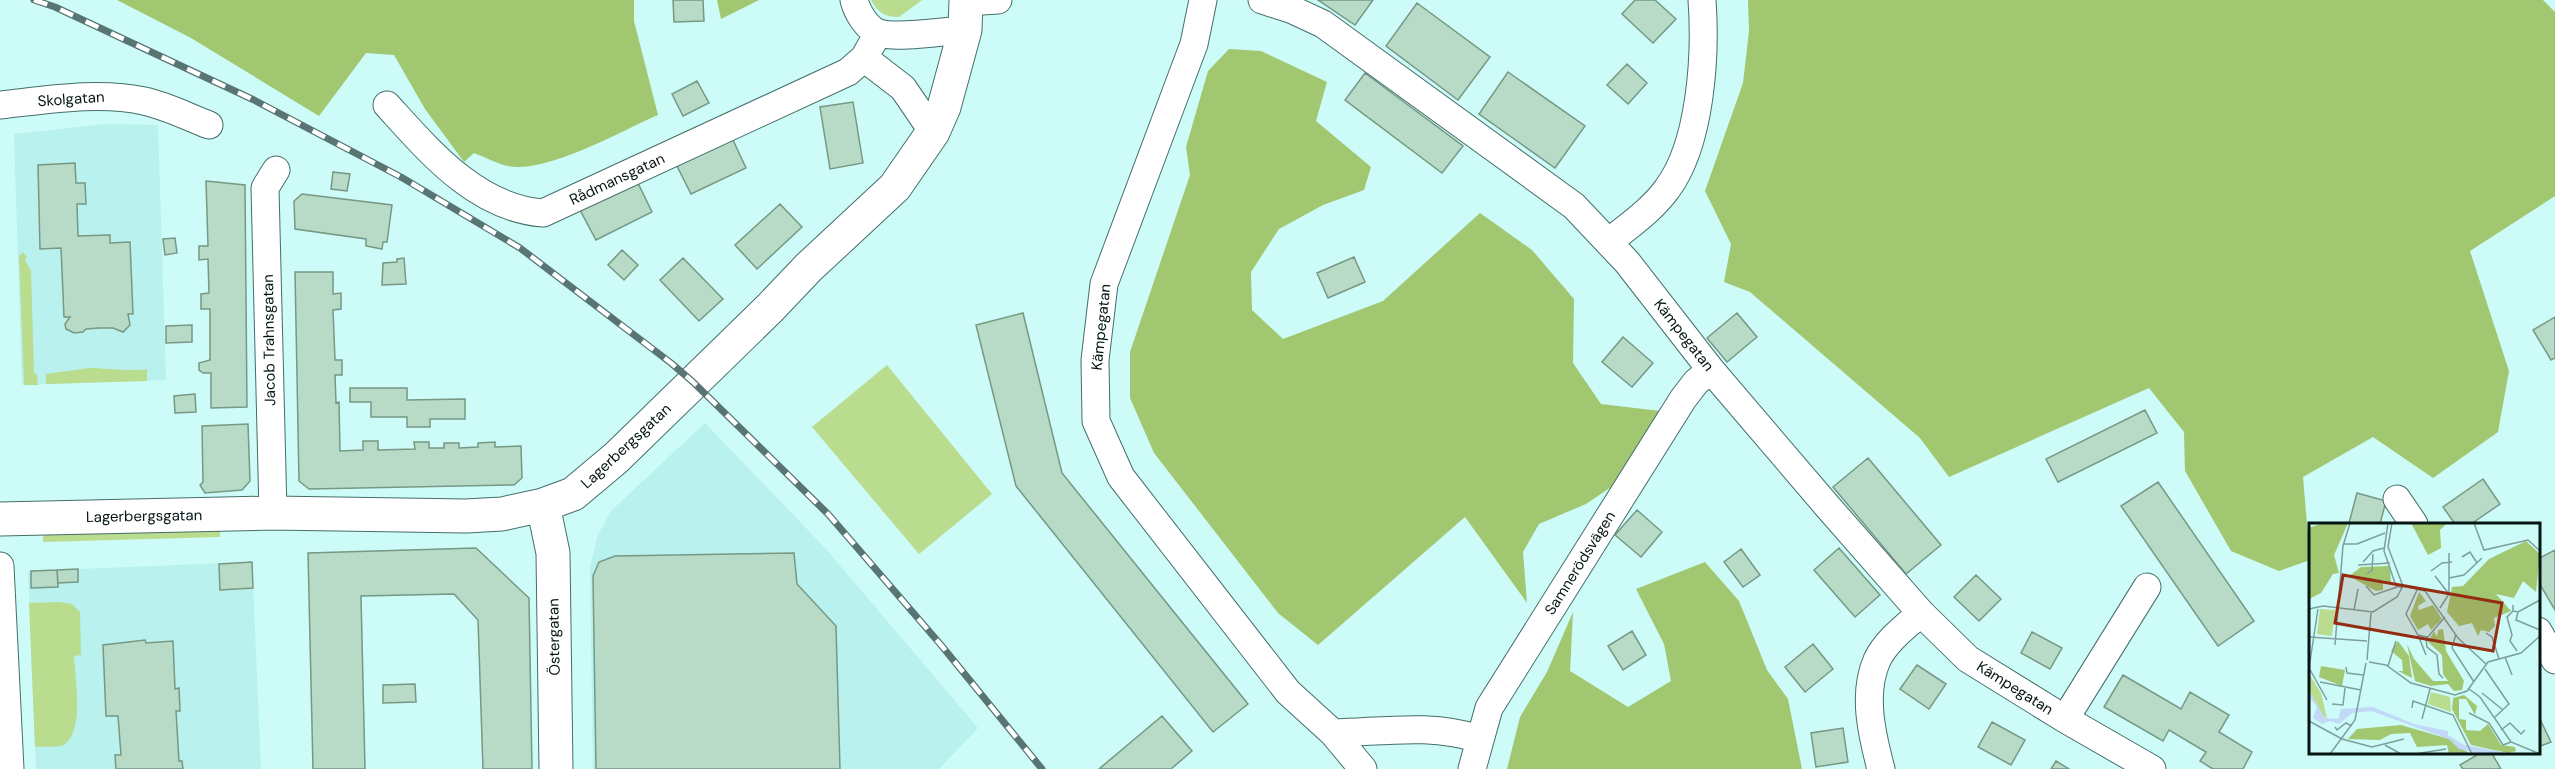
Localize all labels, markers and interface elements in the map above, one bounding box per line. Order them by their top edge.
street label: Skolgatan [37,87,105,111]
street label: Rådmansgatan [566,148,668,210]
street label: Jacob Trahnsgatan [258,274,280,406]
street label: Kämpegatan [1087,283,1115,371]
street label: Kämpegatan [1649,295,1719,375]
street label: Lagerbergsgatan [577,399,675,493]
street label: Lagerbergsgatan [86,505,202,527]
street label: Samnerödsvägen [1540,507,1620,619]
inset map [2309,523,2540,754]
street label: Östergatan [543,598,565,676]
street label: Kämpegatan [1973,657,2057,719]

